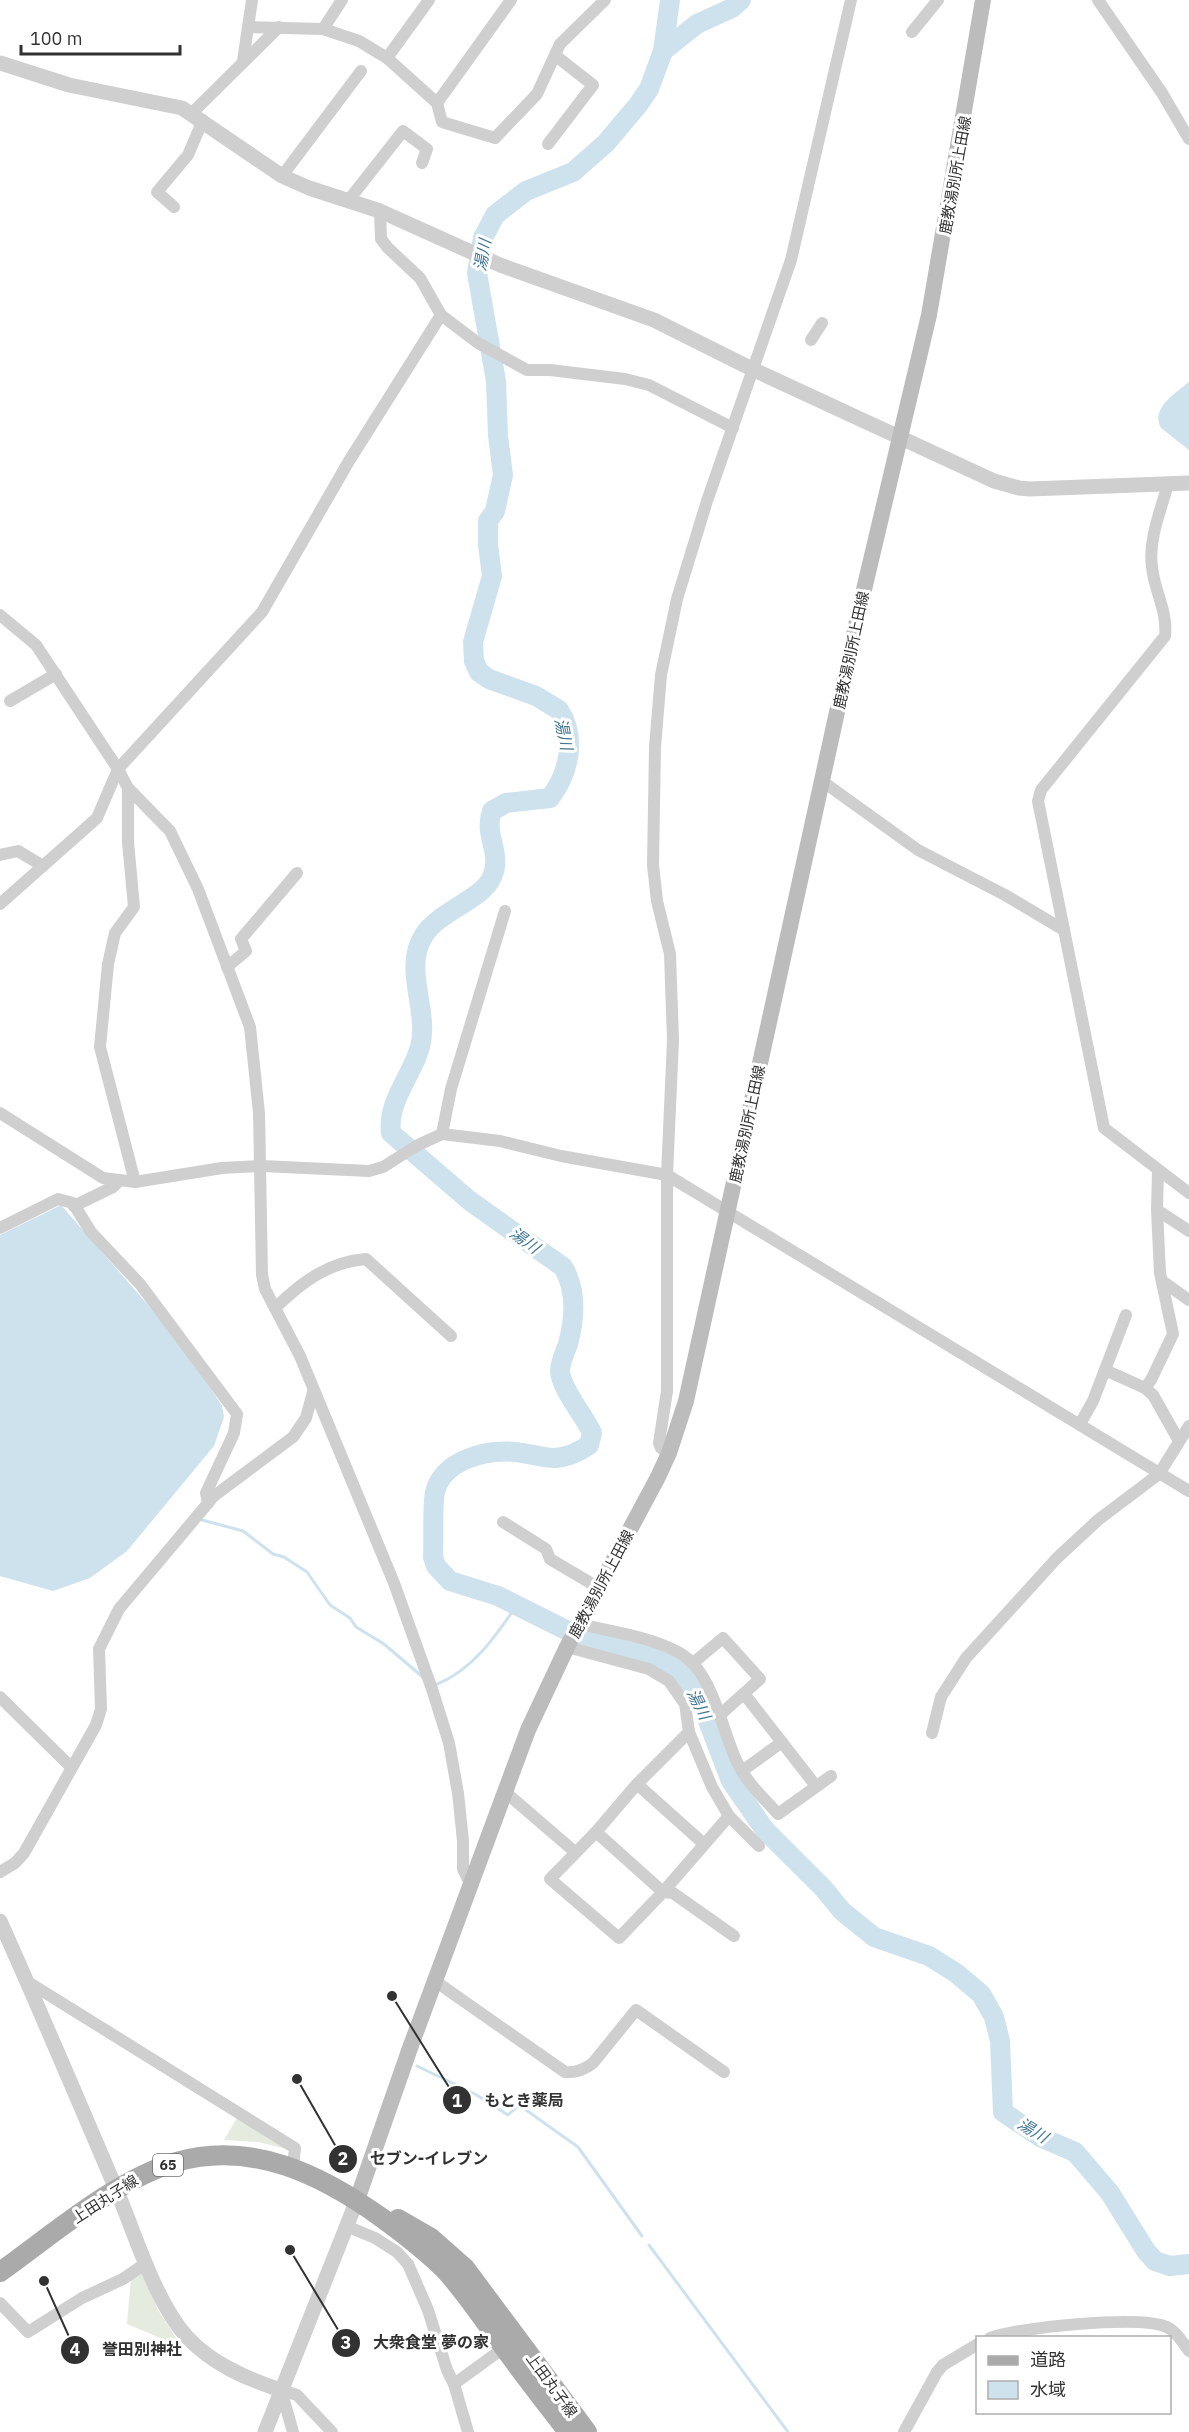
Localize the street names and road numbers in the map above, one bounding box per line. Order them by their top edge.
street label: 鹿教湯別所上田線 [935,114,975,236]
street label: 鹿教湯別所上田線 [829,589,873,711]
street label: 鹿教湯別所上田線 [725,1063,769,1185]
street label: 鹿教湯別所上田線 [564,1527,638,1641]
road number: 65 [153,2154,183,2176]
street label: 上田丸子線 [68,2171,142,2227]
street label: 上田丸子線 [522,2349,582,2421]

